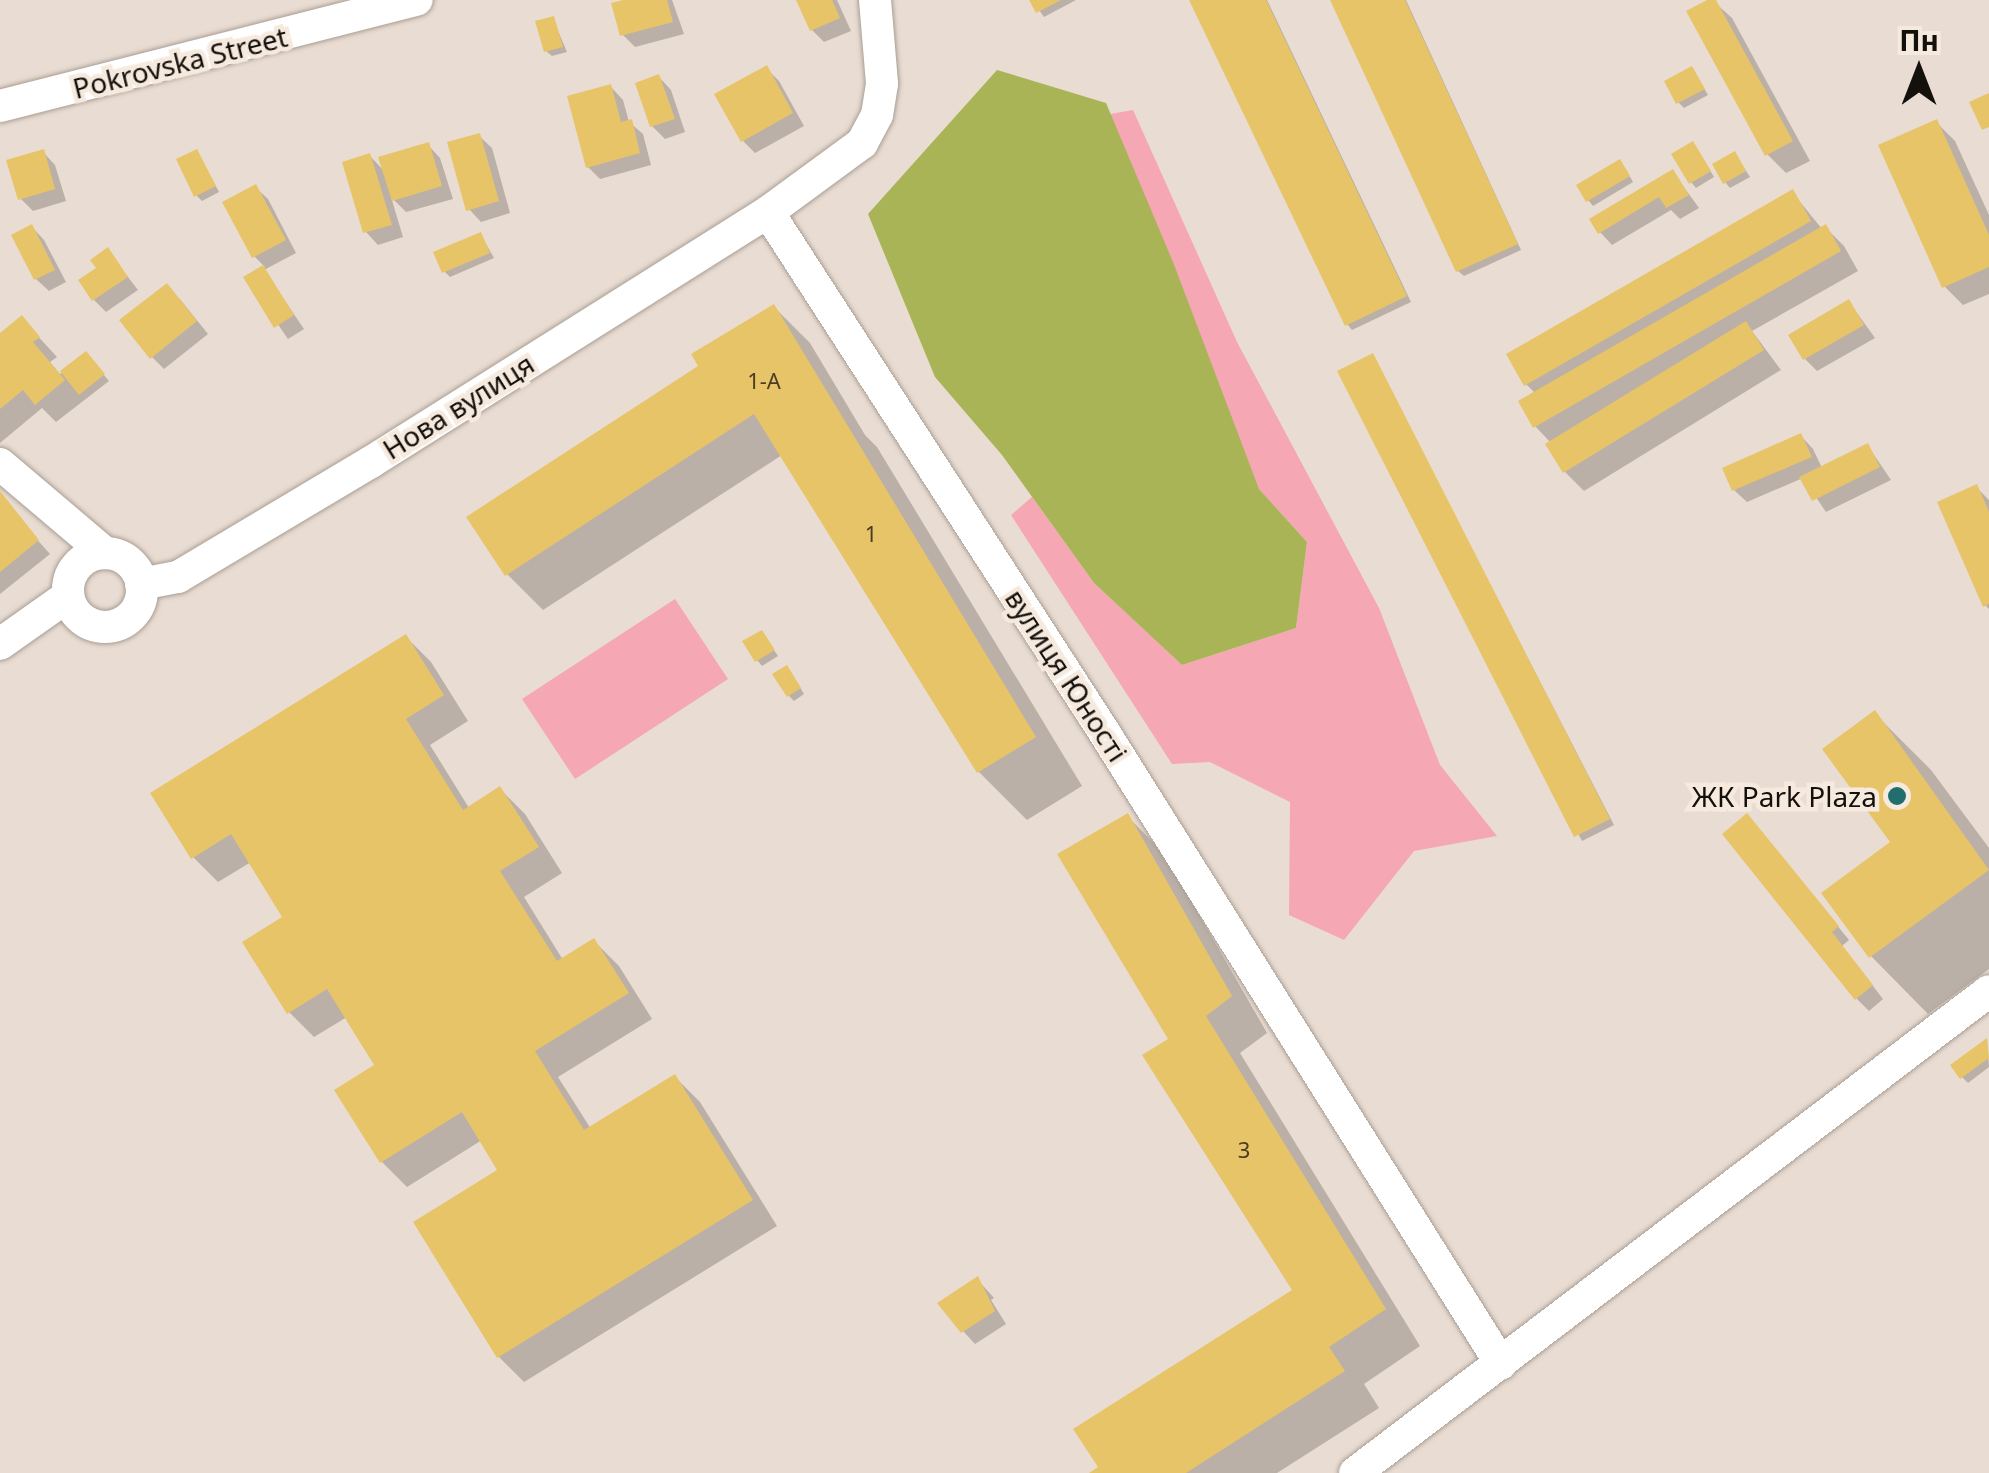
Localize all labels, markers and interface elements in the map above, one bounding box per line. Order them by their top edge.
street label: Pokrovska Street [69,19,291,105]
north arrow [1869,20,1969,120]
text: Пн [1899,21,1939,59]
street label: Нова вулиця [376,346,540,466]
house number: 1-А [747,368,781,394]
house number: 1 [865,521,877,547]
street label: вулиця Юності [999,583,1135,767]
place label: ЖК Park Plaza [1692,779,1877,813]
marker: ЖК Park Plaza [1886,785,1908,807]
house number: 3 [1238,1137,1250,1163]

